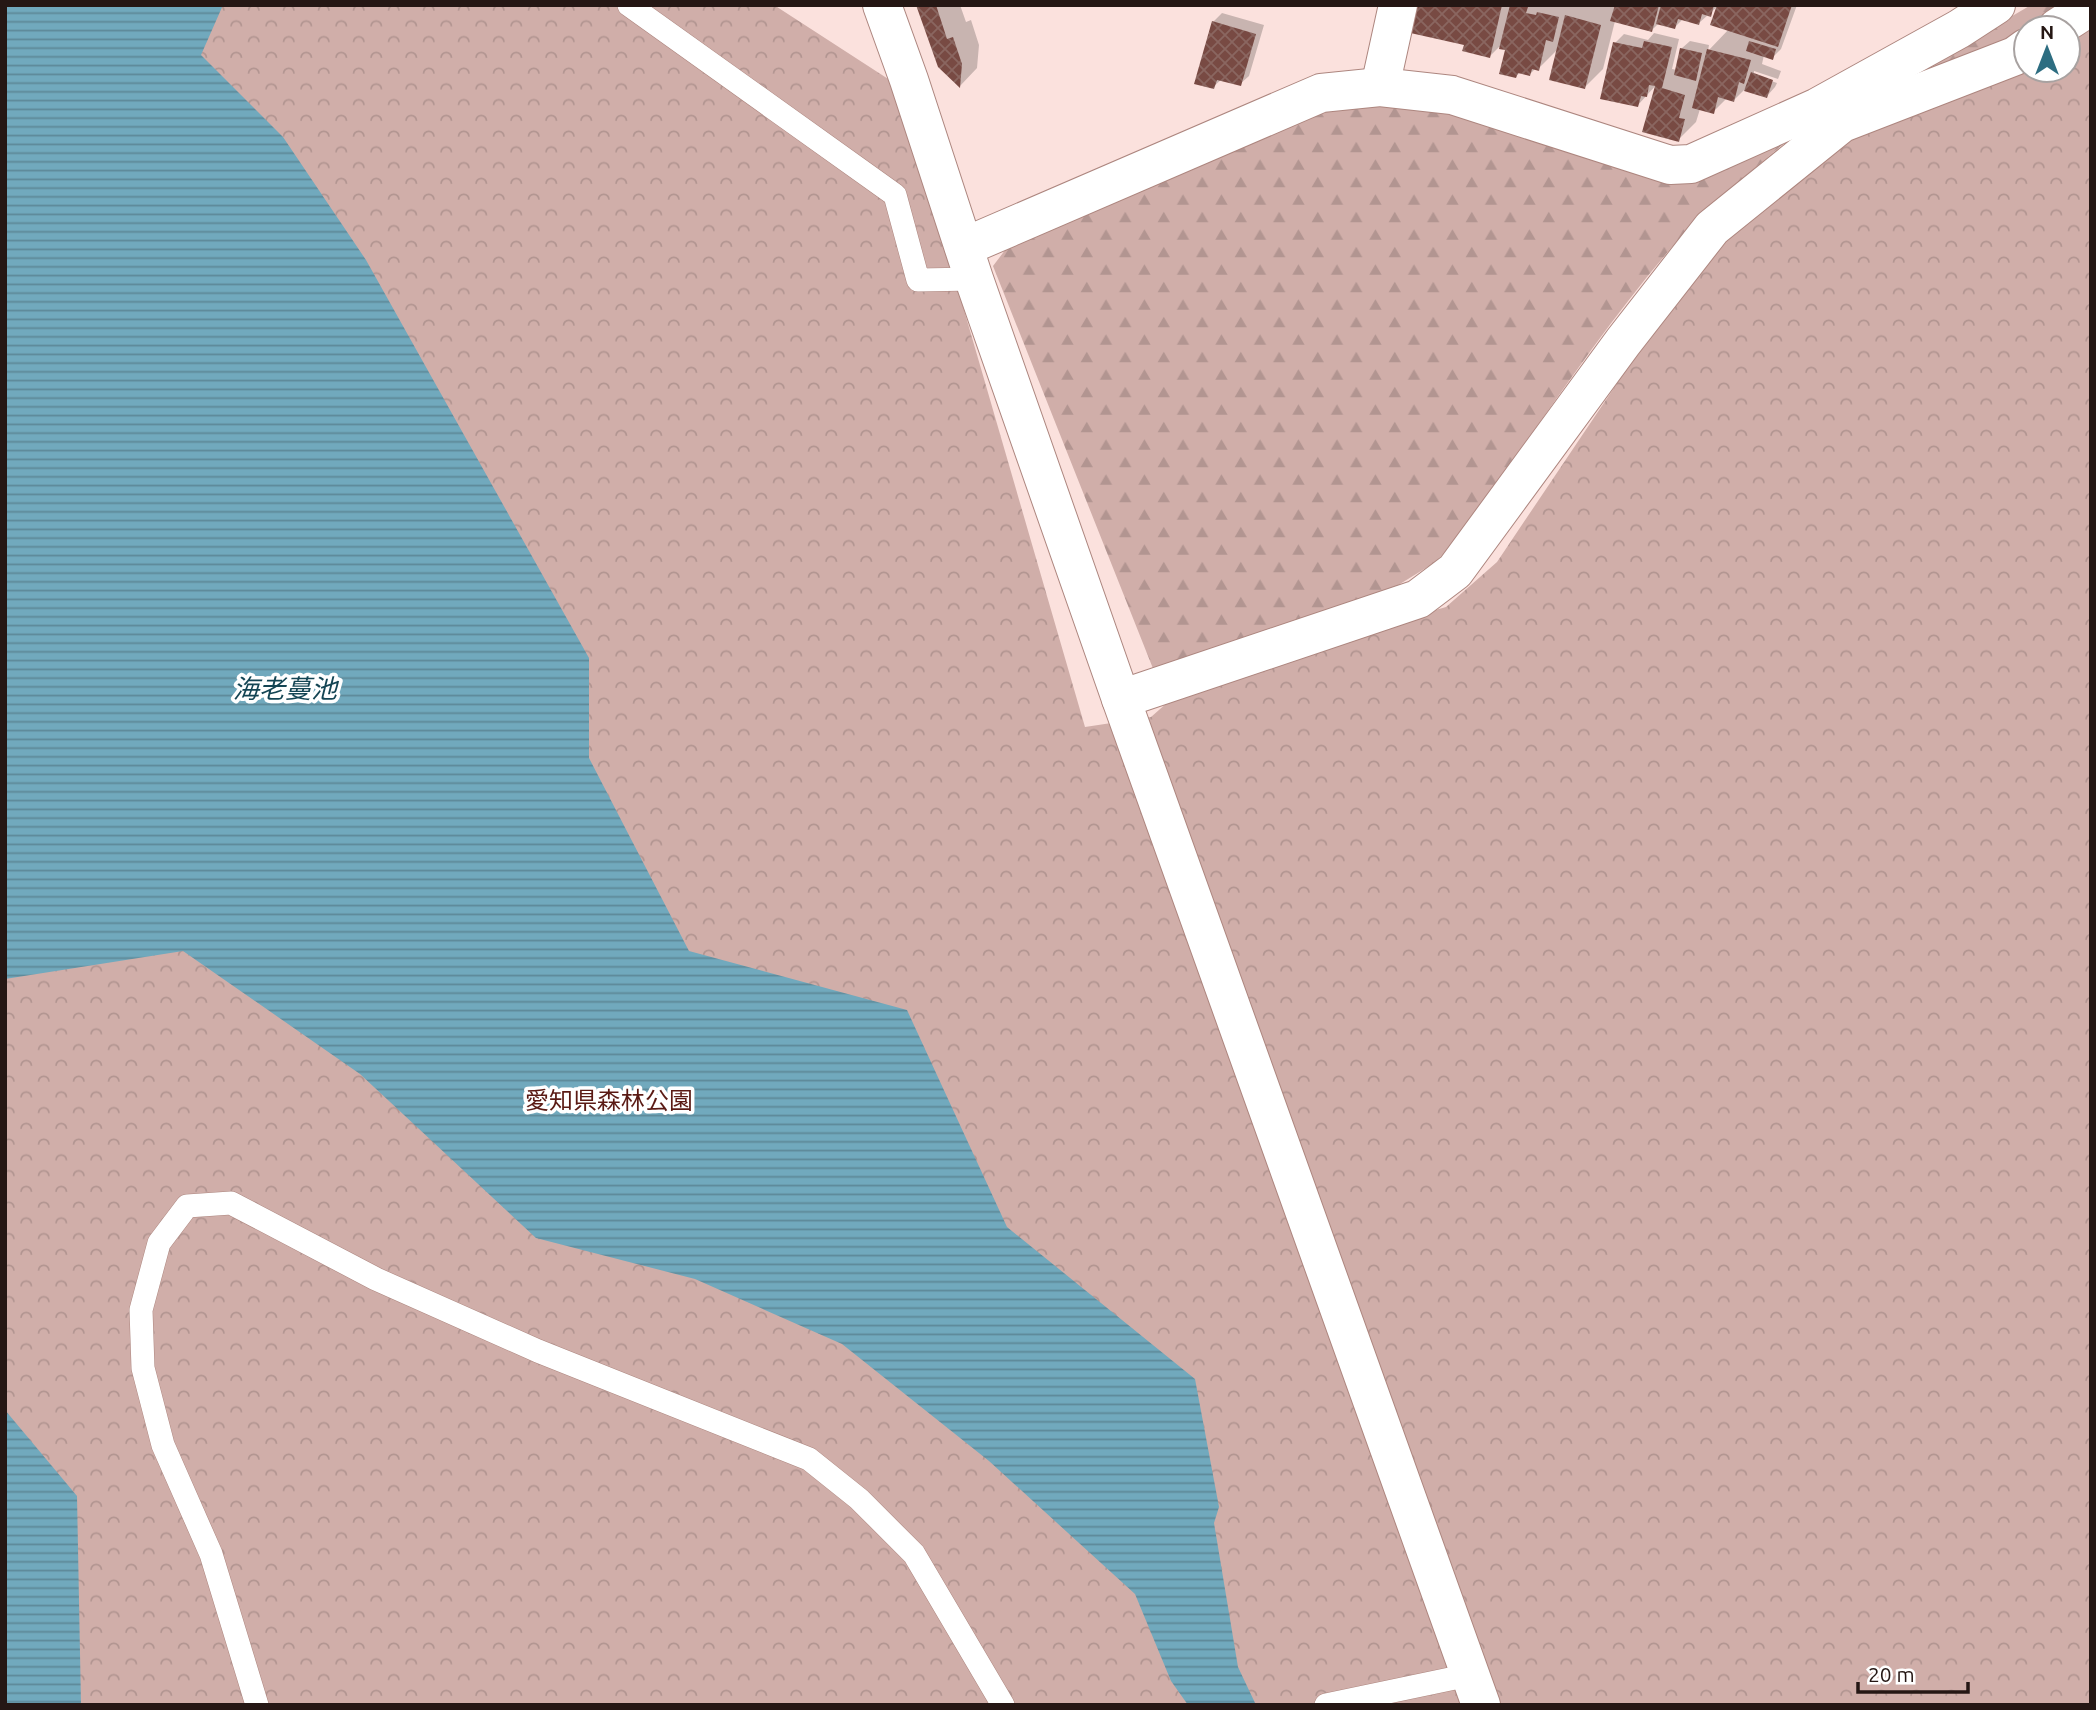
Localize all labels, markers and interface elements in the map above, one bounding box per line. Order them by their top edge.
north arrow [2012,14,2082,84]
text: N [2040,21,2054,43]
water label: 海老蔓池 [233,674,340,703]
park label: 愛知県森林公園 [525,1087,693,1114]
scale bar [1858,1650,1968,1694]
text: 20 m [1868,1662,1915,1686]

